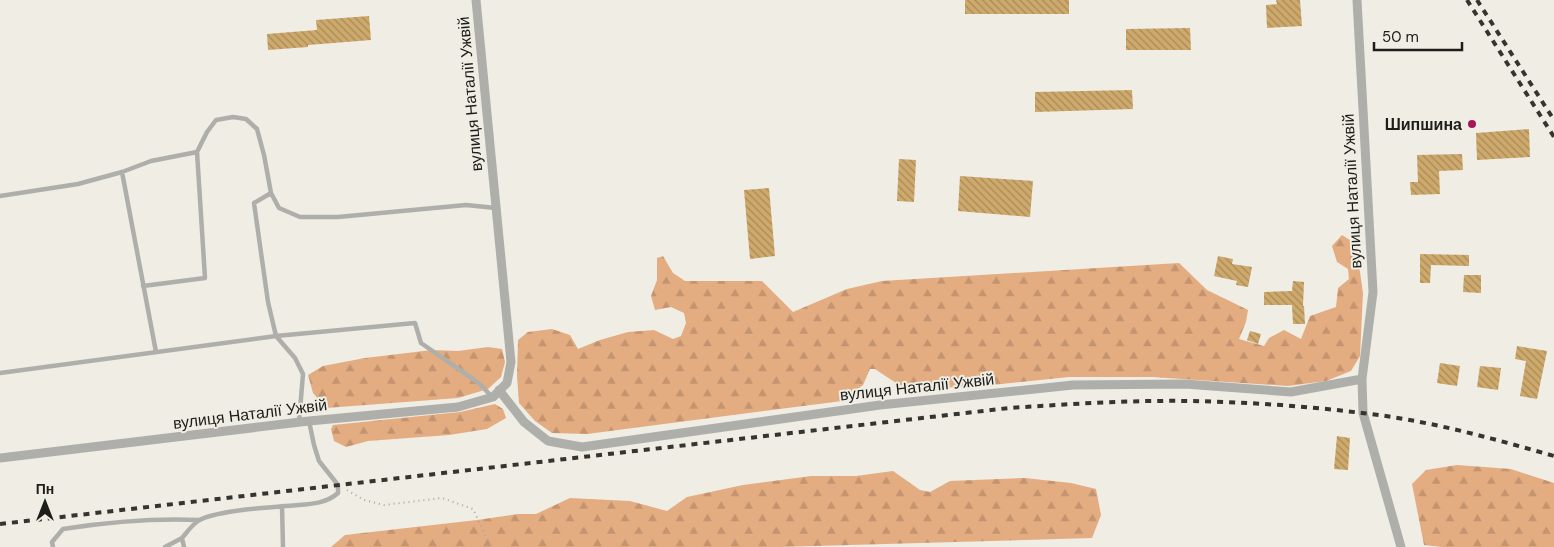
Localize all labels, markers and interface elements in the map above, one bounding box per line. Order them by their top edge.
street label: вулиця Наталії Ужвій [453,16,487,172]
scale bar [1374,20,1462,52]
text: 50 m [1382,27,1419,47]
street label: вулиця Наталії Ужвій [1337,113,1367,269]
place label: Шипшина [1385,114,1462,135]
marker: Шипшина [1466,118,1478,130]
street label: вулиця Наталії Ужвій [839,368,995,406]
street label: вулиця Наталії Ужвій [172,394,328,434]
north arrow [20,477,70,527]
text: Пн [36,480,54,498]

